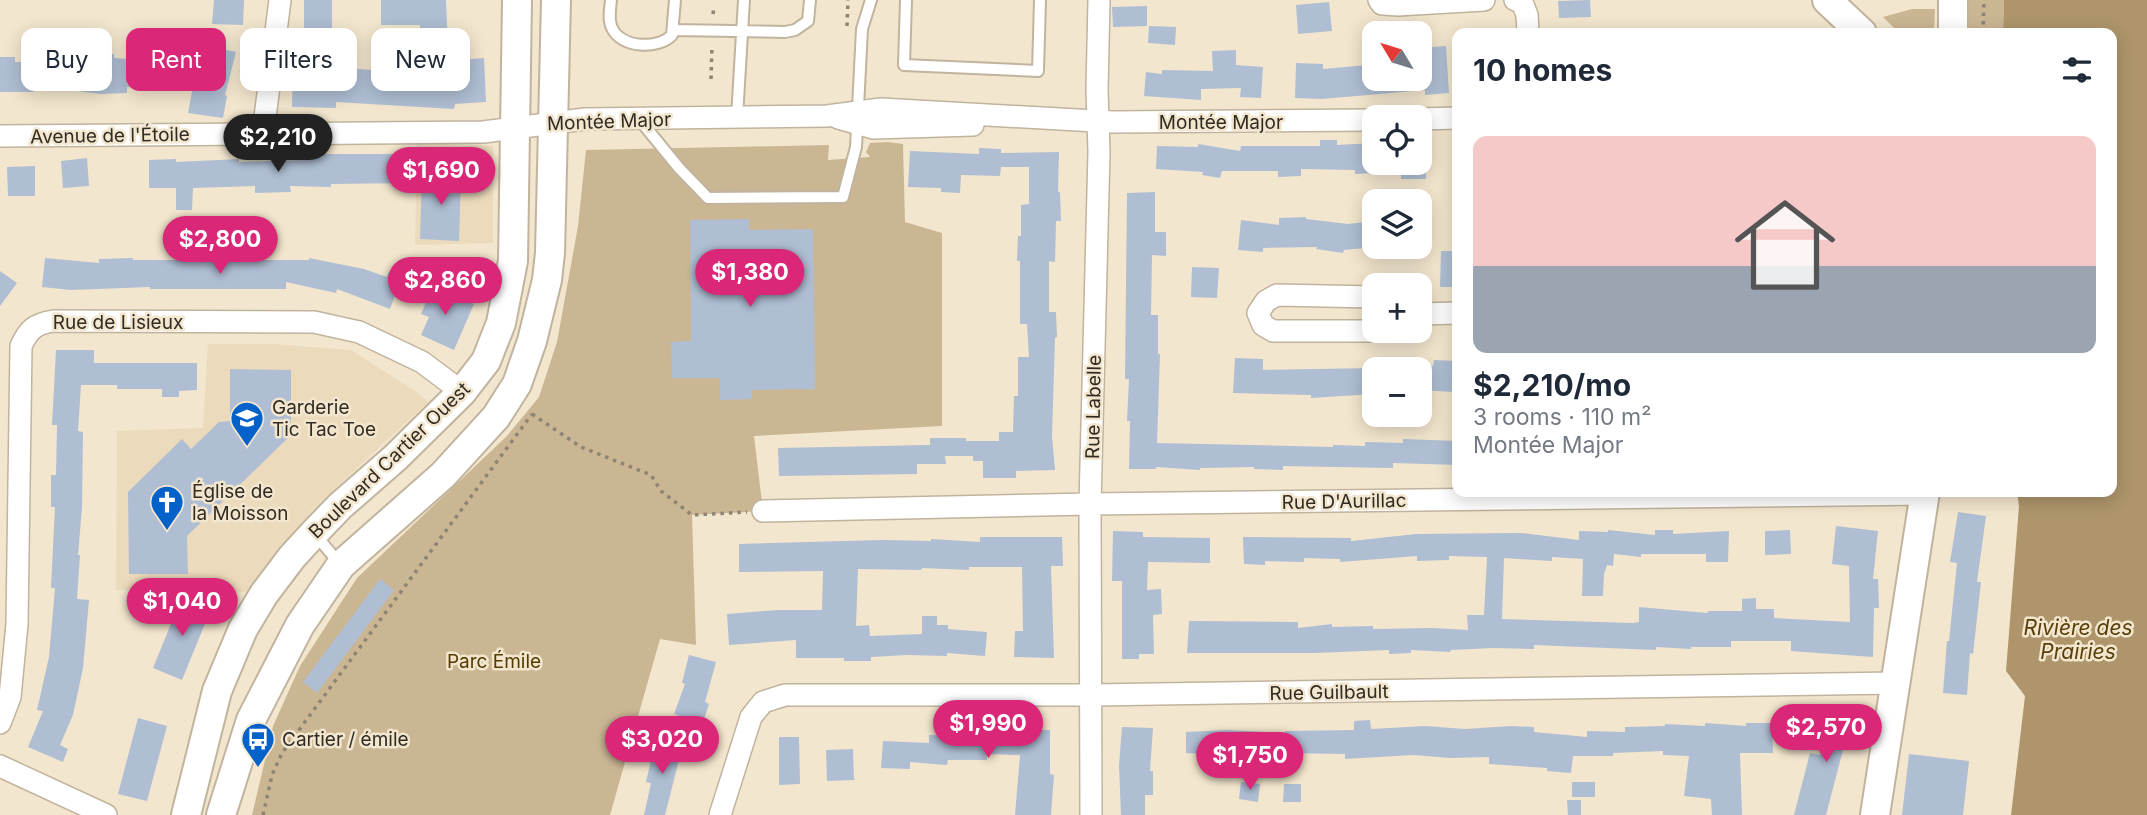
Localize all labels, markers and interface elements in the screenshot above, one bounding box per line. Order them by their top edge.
north arrow [1362,21,1432,91]
map controls [1362,21,1432,427]
chip: Buy [21,28,112,91]
chip: Rent [126,28,226,91]
chip: Filters [240,28,357,91]
chip: New [371,28,470,91]
icon: filters [2058,51,2096,89]
text: 10 homes [1473,52,1612,88]
button: locate [1362,105,1432,175]
street label: Montée Major [547,108,672,135]
street label: Montée Major [1159,111,1283,134]
pin: $2,210 [221,114,335,174]
street label: Avenue de l'Étoile [30,122,190,148]
text: $2,210 [239,123,317,151]
pin: $1,690 [384,148,498,207]
text: $1,690 [402,156,480,184]
icon: home [1722,182,1848,308]
button: layers [1362,189,1432,259]
pin: $2,800 [163,216,277,276]
text: $2,800 [179,225,261,253]
pin: $1,380 [693,250,807,309]
pin: $2,860 [388,258,502,317]
text: $1,380 [711,258,789,286]
text: $2,860 [404,266,486,294]
button: + [1362,273,1432,343]
street label: Rue de Lisieux [53,311,183,334]
street label: Rue Labelle [1081,355,1106,459]
button: − [1362,357,1432,427]
text: $2,210/mo [1473,367,1631,403]
street label: Boulevard Cartier Ouest [304,377,475,543]
place label: Garderie Tic Tac Toe [272,396,376,441]
school or university icon: Garderie Tic Tac Toe [228,399,266,448]
text: 3 rooms · 110 m² [1473,403,1651,431]
text: Montée Major [1473,431,1623,459]
place label: Église de la Moisson [192,479,288,525]
church icon: Église de la Moisson [148,483,186,532]
street label: Rue D'Aurillac [1281,489,1407,514]
pin: $1,040 [125,578,239,638]
text: $1,040 [143,587,221,615]
water label: Rivière des Prairies [2023,615,2133,664]
park label: Parc Émile [447,649,541,673]
street label: Rue Guilbault [1269,680,1389,705]
pin: $1,990 [931,700,1045,760]
pin: $2,570 [1769,704,1883,764]
text: $1,990 [949,709,1027,737]
text: $2,570 [1786,713,1866,741]
pin: $3,020 [605,716,719,776]
bus stop icon: Cartier / émile [239,720,277,769]
text: $3,020 [621,725,703,753]
place label: Cartier / émile [282,728,409,751]
pin: $1,750 [1193,732,1307,792]
text: $1,750 [1212,741,1288,769]

